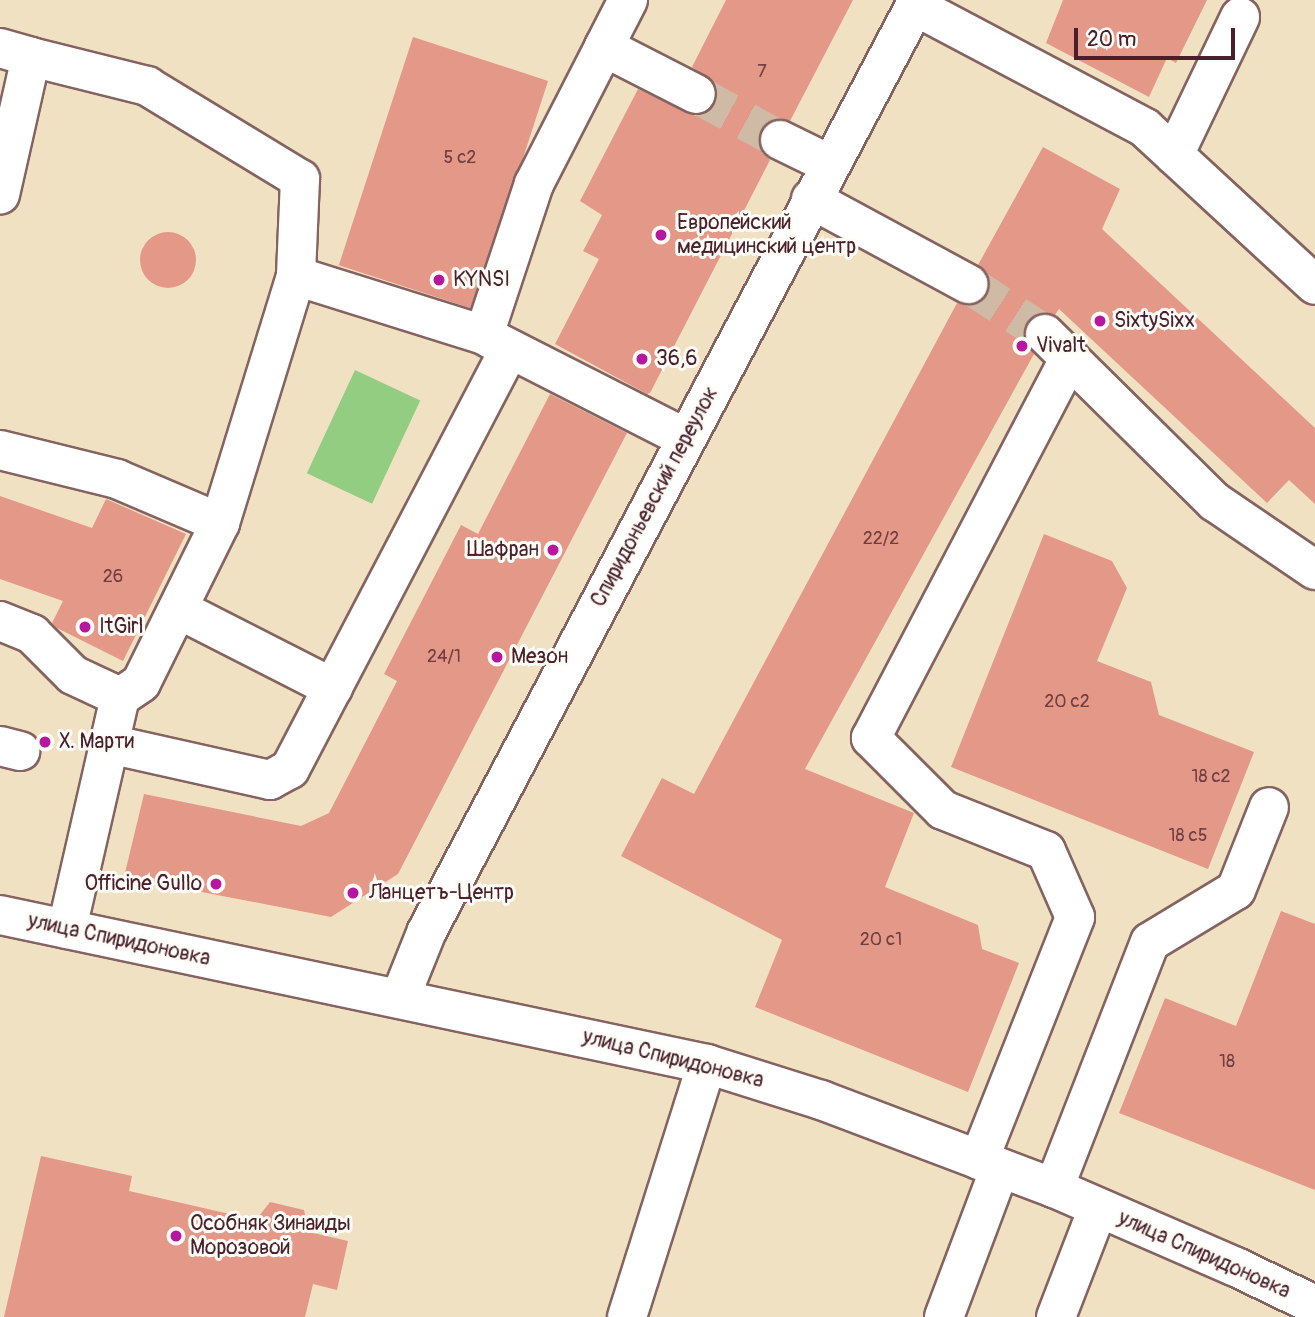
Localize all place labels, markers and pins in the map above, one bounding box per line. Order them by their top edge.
place label: Европейский медицинский центр [677,210,856,260]
marker: Европейский медицинский центр [651,225,671,245]
place label: KYNSI [453,267,510,293]
marker: KYNSI [431,272,447,288]
place label: SixtySixx [1114,308,1195,334]
marker: SixtySixx [1092,313,1108,329]
place label: Vivalt [1036,333,1086,359]
marker: Vivalt [1014,338,1030,354]
place label: 36,6 [656,346,697,372]
marker: 36,6 [634,351,650,367]
place label: Шафран [467,537,539,563]
marker: Шафран [545,542,561,558]
place label: ItGirl [99,614,144,640]
marker: ItGirl [77,619,93,635]
place label: Мезон [511,644,568,670]
marker: Мезон [489,649,505,665]
place label: Х. Марти [59,729,134,755]
marker: Х. Марти [37,734,53,750]
place label: Officine Gullo [84,871,202,897]
marker: Officine Gullo [208,876,224,892]
place label: Ланцетъ-Центр [369,880,514,906]
marker: Ланцетъ-Центр [343,883,363,903]
place label: Особняк Зинаиды Морозовой [190,1211,351,1261]
marker: Особняк Зинаиды Морозовой [168,1228,184,1244]

